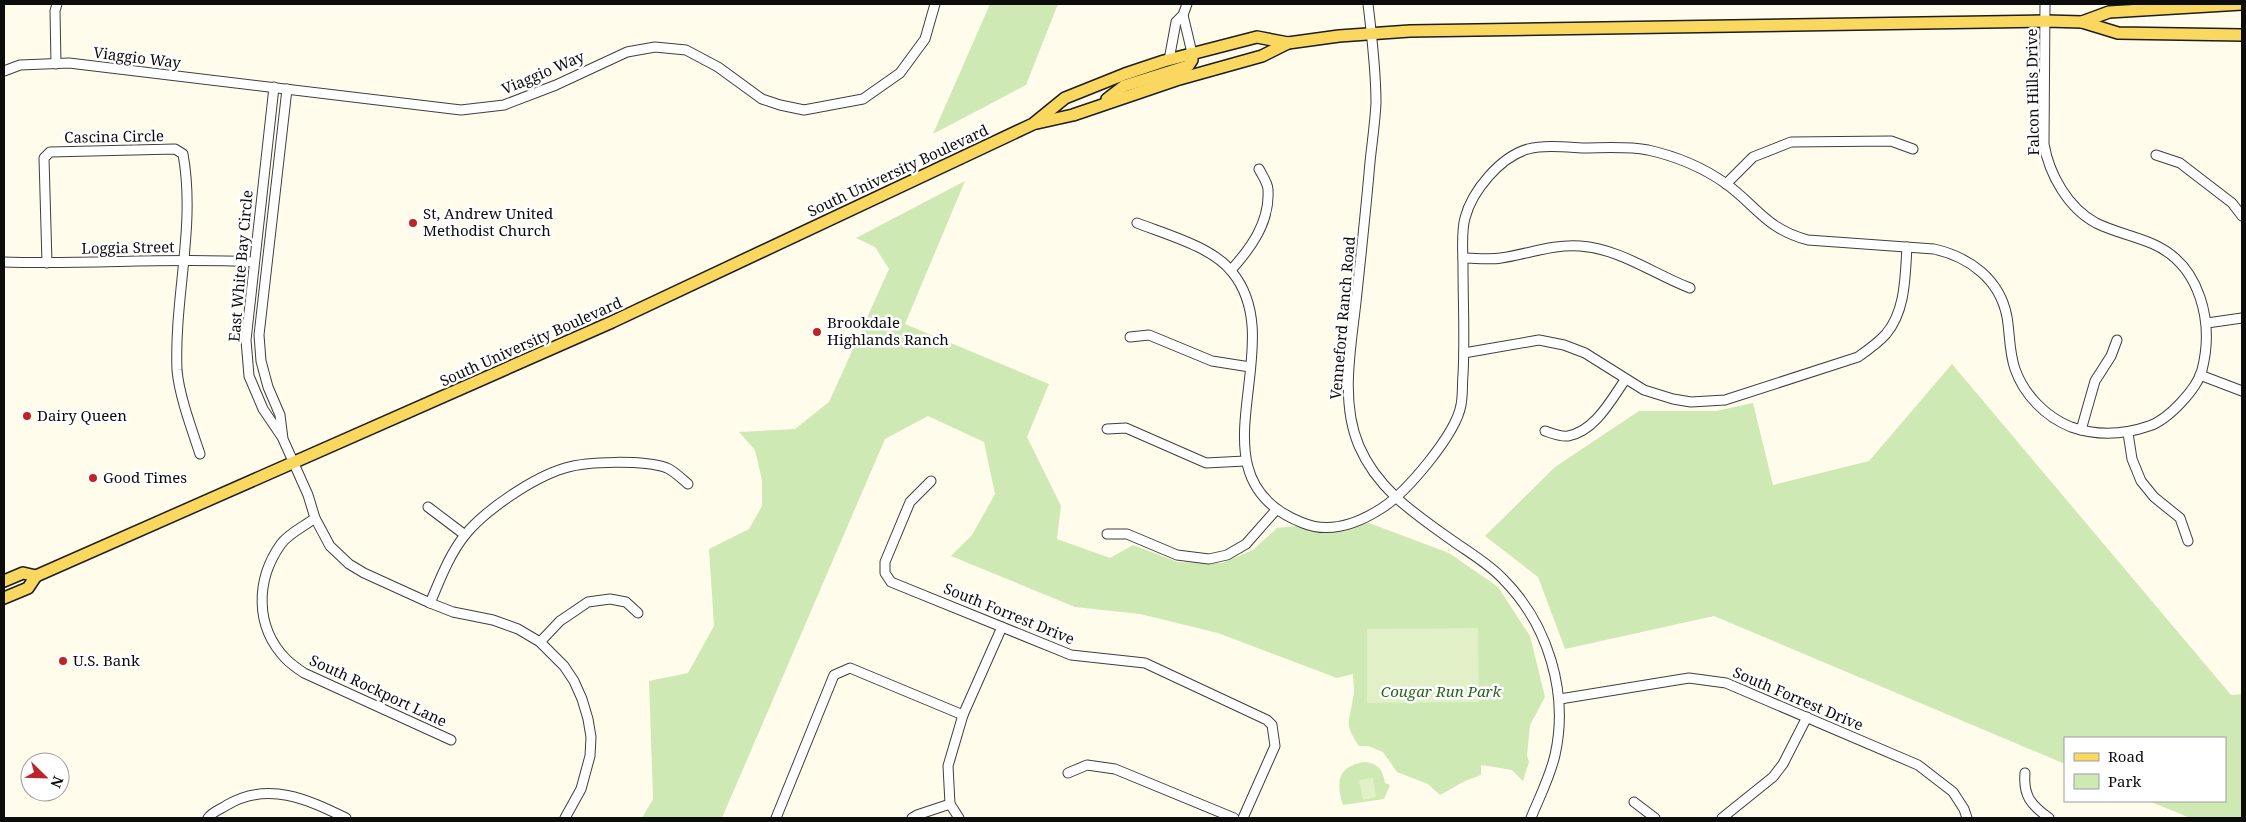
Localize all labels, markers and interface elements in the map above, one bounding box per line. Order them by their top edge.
street label: Falcon Hills Drive [2021,28,2043,156]
street label: Viaggio Way [92,42,183,72]
street label: Viaggio Way [498,45,588,99]
street label: South University Boulevard [804,119,991,221]
street label: Cascina Circle [64,125,164,147]
street label: East White Bay Circle [223,189,257,343]
place label: St, Andrew United Methodist Church [423,203,553,240]
marker: St, Andrew United Methodist Church [407,217,419,229]
street label: Venneford Ranch Road [1325,235,1359,400]
street label: Loggia Street [81,236,175,258]
street label: South University Boulevard [436,292,625,390]
place label: Brookdale Highlands Ranch [827,312,949,349]
marker: Brookdale Highlands Ranch [811,326,823,338]
place label: Dairy Queen [37,405,127,425]
marker: Dairy Queen [21,410,33,422]
place label: Good Times [103,467,187,487]
marker: Good Times [87,472,99,484]
street label: South Forrest Drive [941,578,1078,648]
street label: South Rockport Lane [307,649,450,731]
place label: U.S. Bank [73,650,140,670]
marker: U.S. Bank [57,655,69,667]
street label: South Forrest Drive [1730,662,1867,735]
park label: Cougar Run Park [1381,681,1502,701]
legend [2064,737,2226,802]
text: Road [2108,746,2144,766]
north arrow [20,752,70,802]
text: Park [2108,771,2142,791]
text: N [47,773,68,791]

